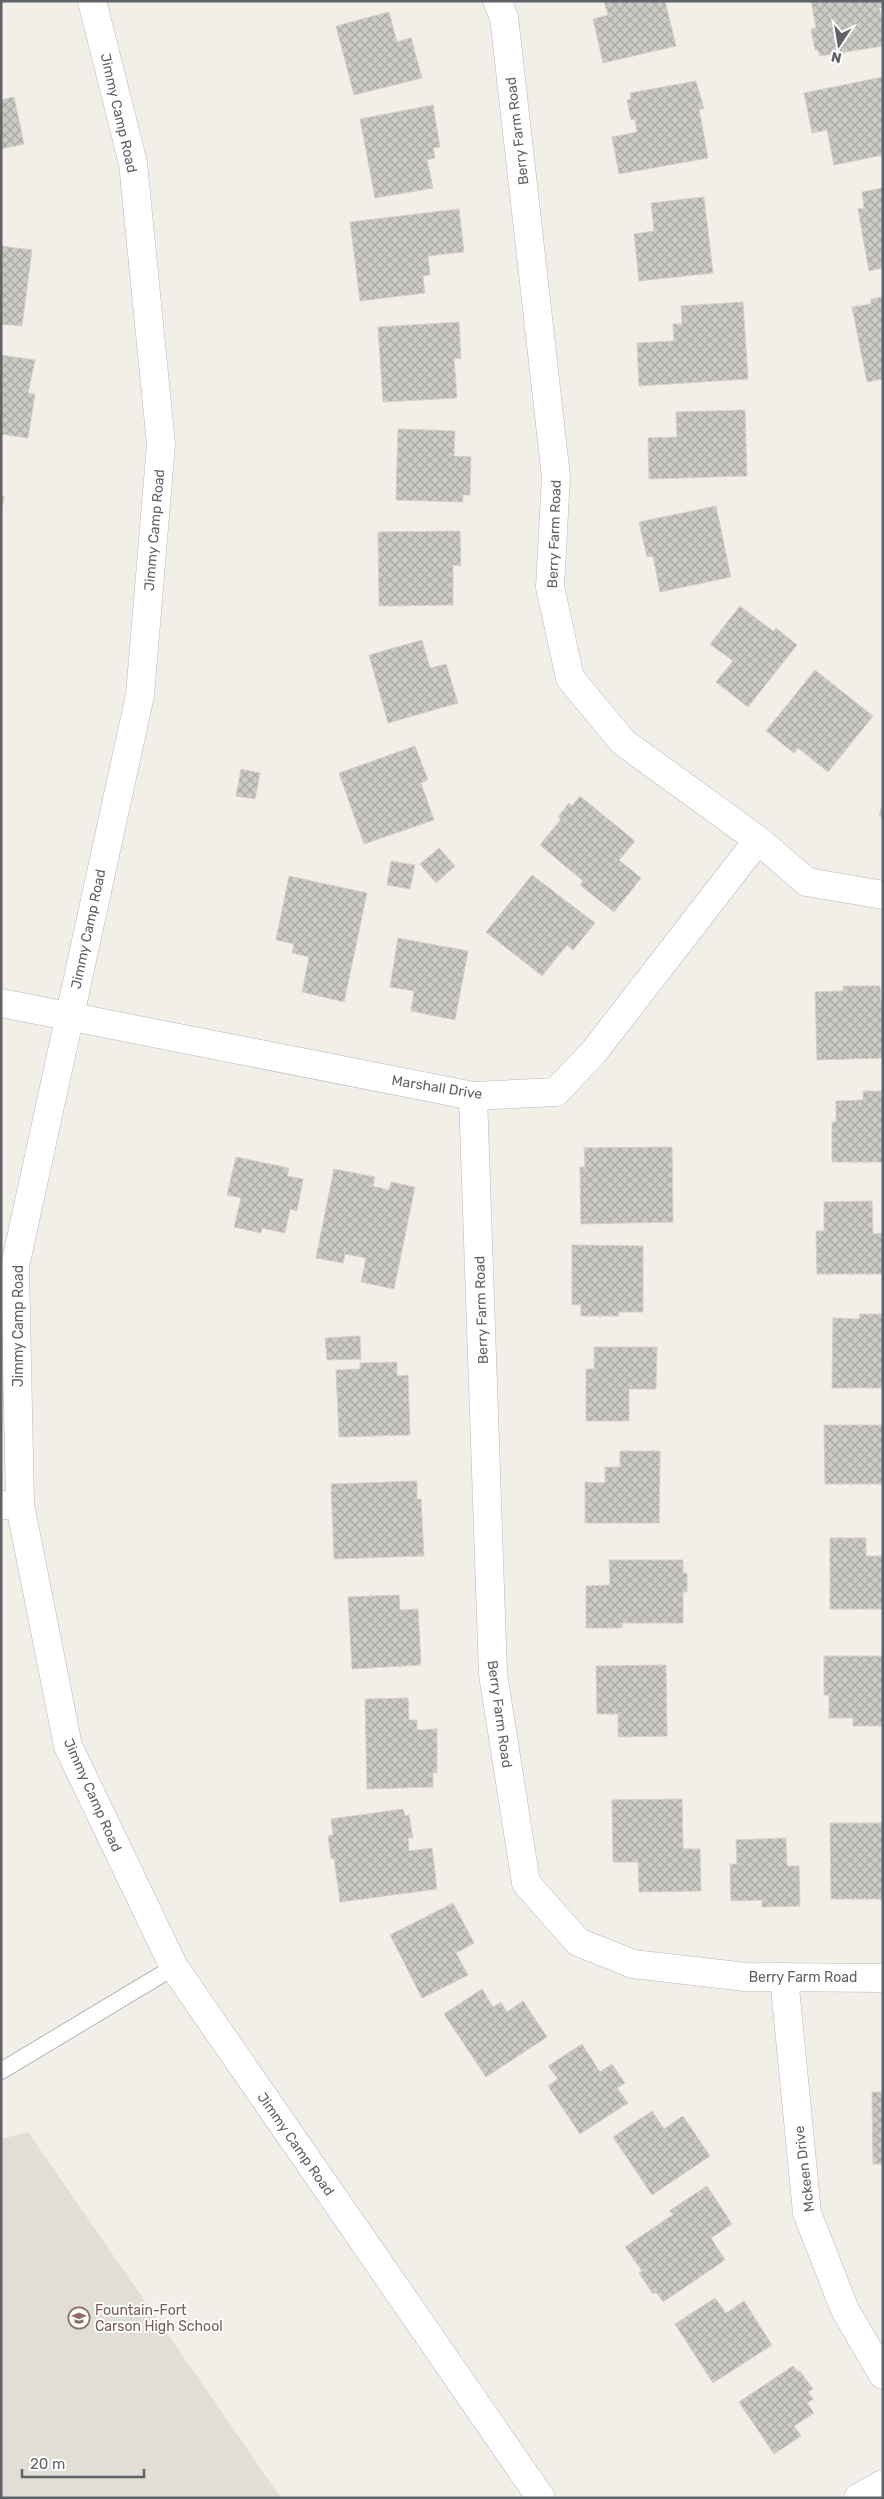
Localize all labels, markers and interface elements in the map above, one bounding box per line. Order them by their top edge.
north arrow [814,20,864,70]
text: N [830,48,843,67]
street label: Jimmy Camp Road [96,52,141,175]
street label: Berry Farm Road [502,76,533,186]
street label: Jimmy Camp Road [141,468,168,592]
street label: Berry Farm Road [544,480,565,589]
street label: Jimmy Camp Road [67,868,110,991]
street label: Marshall Drive [390,1072,484,1103]
street label: Berry Farm Road [471,1255,492,1364]
street label: Jimmy Camp Road [10,1265,27,1387]
street label: Berry Farm Road [484,1659,515,1769]
street label: Jimmy Camp Road [60,1736,125,1854]
street label: Berry Farm Road [749,1969,857,1986]
street label: Jimmy Camp Road [254,2089,338,2199]
street label: Mckeen Drive [791,2125,818,2213]
place label: Fountain-Fort Carson High School [95,2302,223,2335]
school or university icon: Fountain-Fort Carson High School [67,2306,91,2330]
scale bar [22,2446,145,2478]
text: 20 m [30,2455,65,2473]

